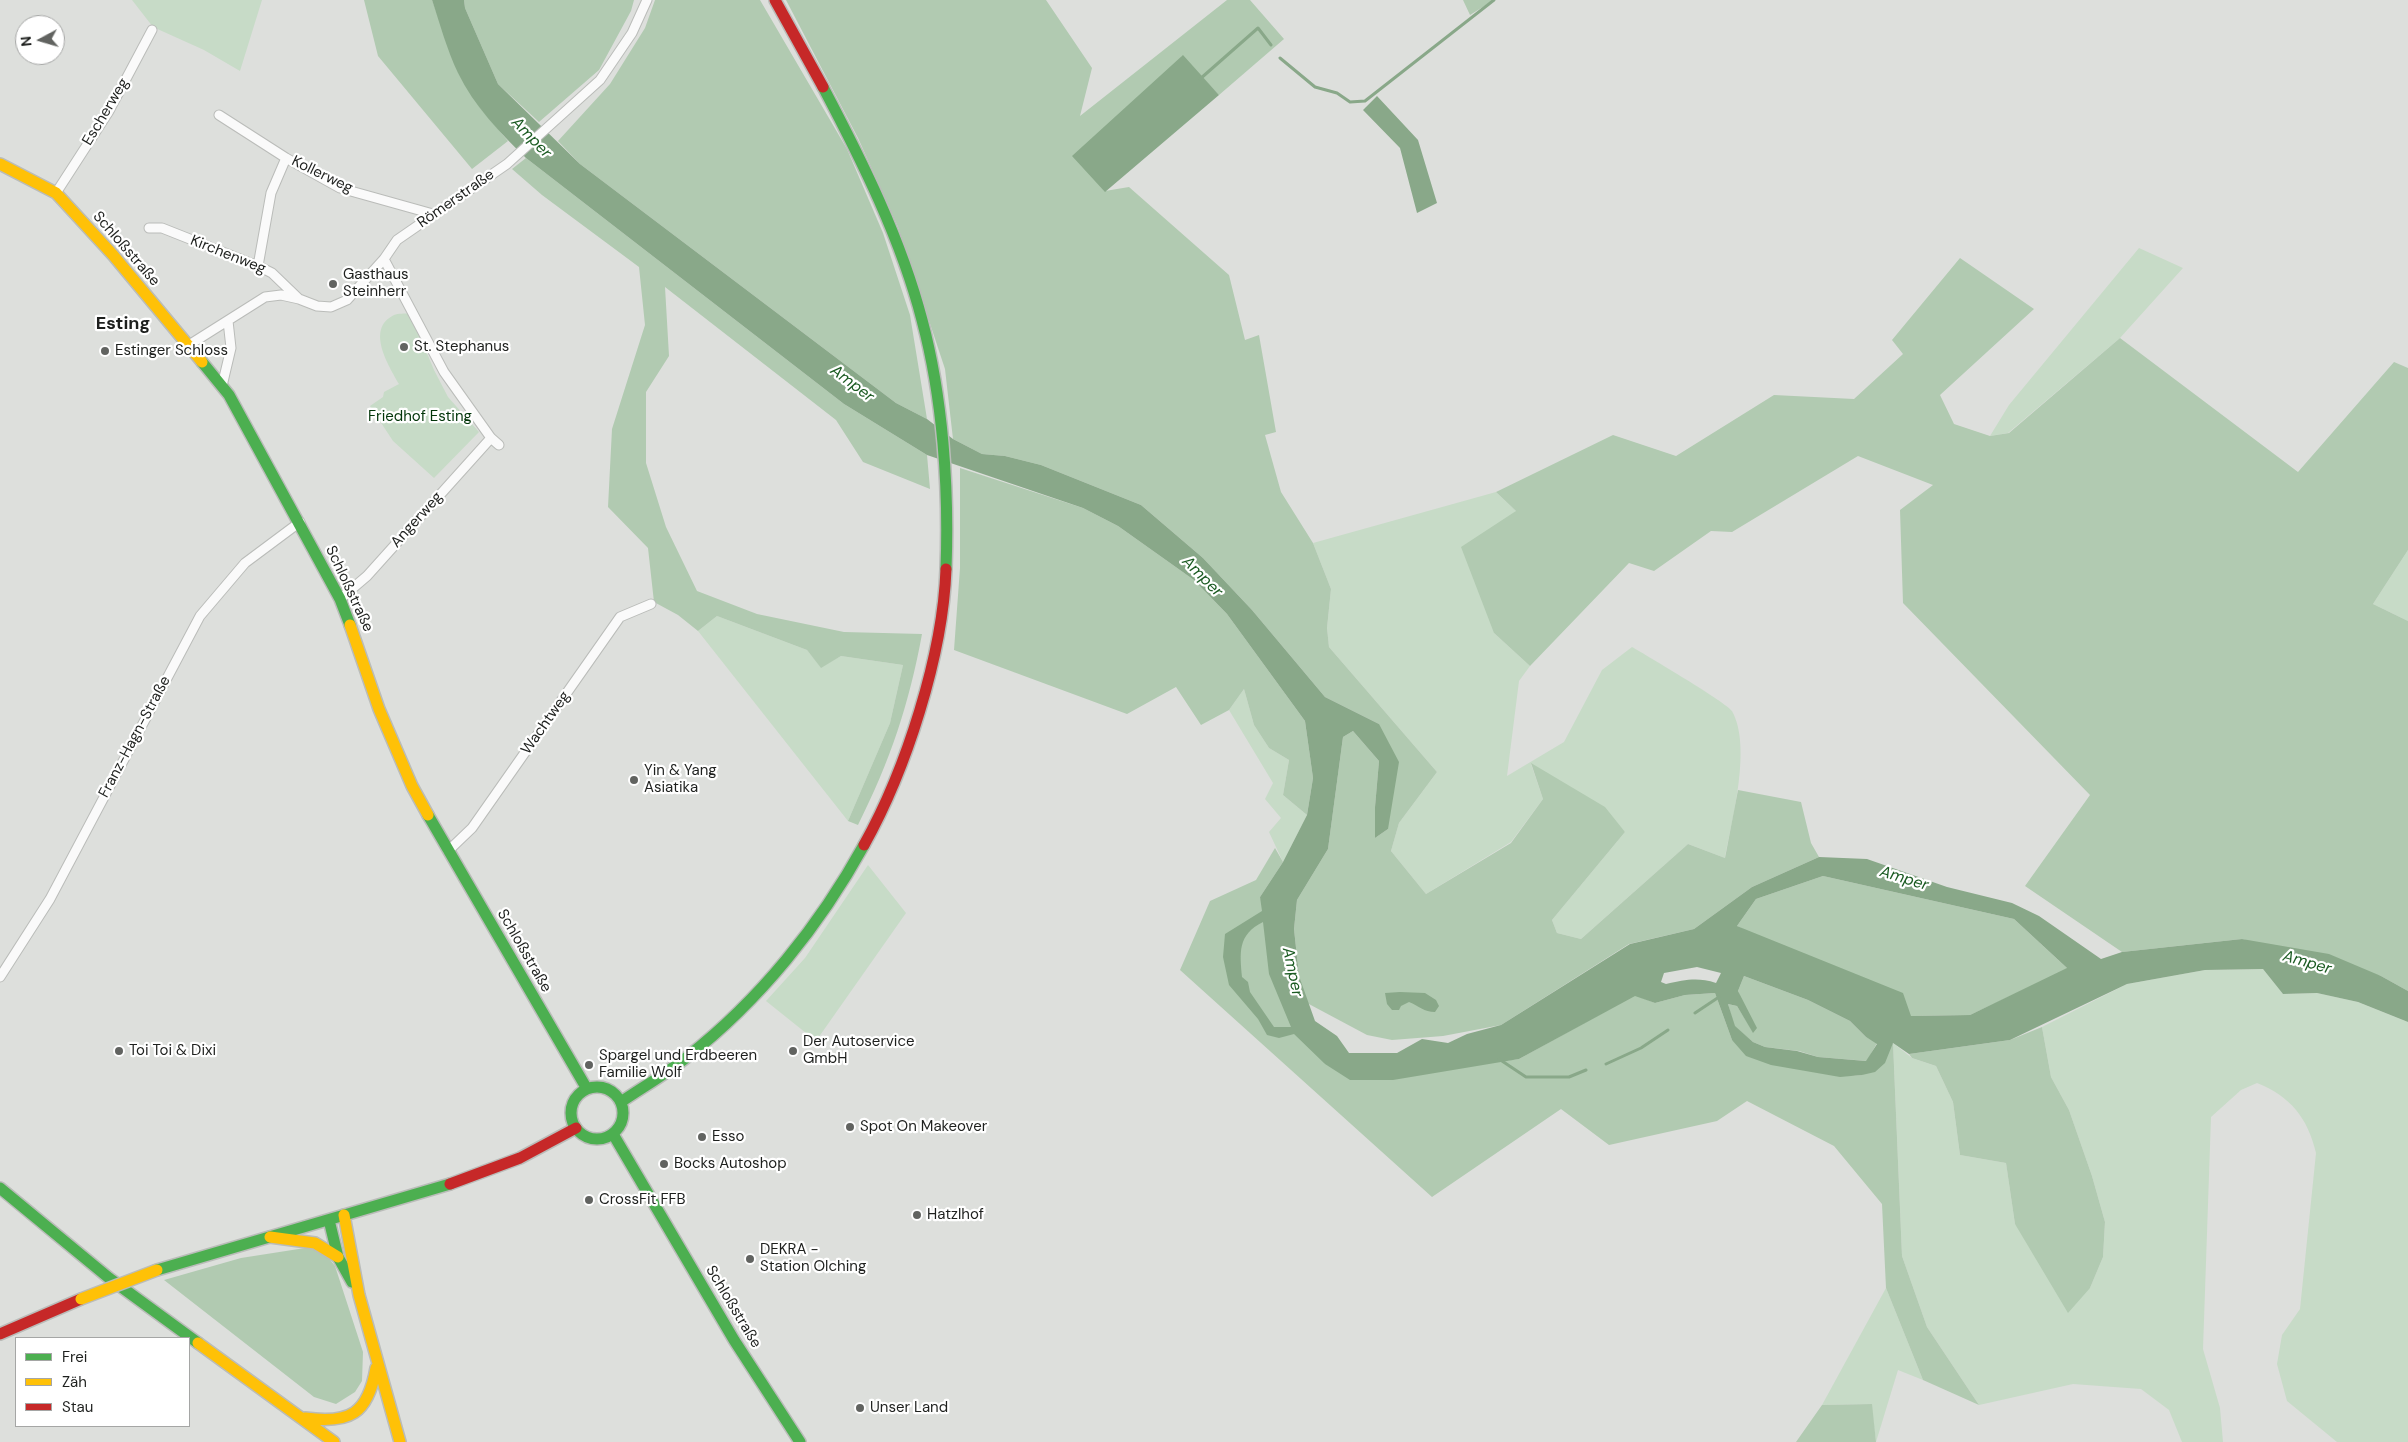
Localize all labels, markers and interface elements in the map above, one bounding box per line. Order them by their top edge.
north arrow [15,15,65,65]
text: N [17,35,36,47]
street label: Escherweg [79,75,133,149]
water label: Amper [507,113,555,163]
street label: Kollerweg [288,152,356,198]
street label: Römerstraße [414,166,498,232]
street label: Schloßstraße [89,208,163,290]
street label: Kirchenweg [188,232,268,278]
place label: Gasthaus Steinherr [343,266,409,301]
marker: Gasthaus Steinherr [327,278,339,290]
district label: Esting [96,313,150,335]
place label: St. Stephanus [414,338,509,356]
marker: St. Stephanus [398,341,410,353]
place label: Estinger Schloss [115,342,228,360]
marker: Estinger Schloss [99,345,111,357]
water label: Amper [826,361,878,407]
park label: Friedhof Esting [368,408,472,426]
street label: Angerweg [387,488,447,552]
street label: Schloßstraße [321,543,377,635]
water label: Amper [1178,553,1226,601]
street label: Franz-Hagn-Straße [95,673,175,801]
street label: Wachtweg [518,688,574,758]
place label: Yin & Yang Asiatika [644,762,717,797]
marker: Yin & Yang Asiatika [628,774,640,786]
water label: Amper [1877,863,1931,895]
street label: Schloßstraße [493,906,555,996]
water label: Amper [1277,946,1307,998]
water label: Amper [2280,947,2334,979]
place label: Der Autoservice GmbH [803,1033,915,1068]
place label: Toi Toi & Dixi [129,1042,216,1060]
marker: Toi Toi & Dixi [113,1045,125,1057]
marker: Der Autoservice GmbH [787,1045,799,1057]
place label: Spargel und Erdbeeren Familie Wolf [599,1047,757,1082]
marker: Spargel und Erdbeeren Familie Wolf [583,1059,595,1071]
place label: Spot On Makeover [860,1118,987,1136]
marker: Spot On Makeover [844,1121,856,1133]
place label: Esso [712,1128,744,1146]
marker: Esso [696,1131,708,1143]
place label: Bocks Autoshop [674,1155,787,1173]
marker: Bocks Autoshop [658,1158,670,1170]
place label: CrossFit FFB [599,1191,686,1209]
marker: CrossFit FFB [583,1194,595,1206]
place label: Hatzlhof [927,1206,984,1224]
marker: Hatzlhof [911,1209,923,1221]
place label: DEKRA - Station Olching [760,1241,866,1276]
marker: DEKRA - Station Olching [744,1253,756,1265]
street label: Schloßstraße [701,1262,765,1352]
legend [15,1337,190,1427]
text: Frei [62,1347,87,1367]
text: Zäh [62,1372,87,1392]
text: Stau [62,1397,93,1417]
place label: Unser Land [870,1399,948,1417]
marker: Unser Land [854,1402,866,1414]

